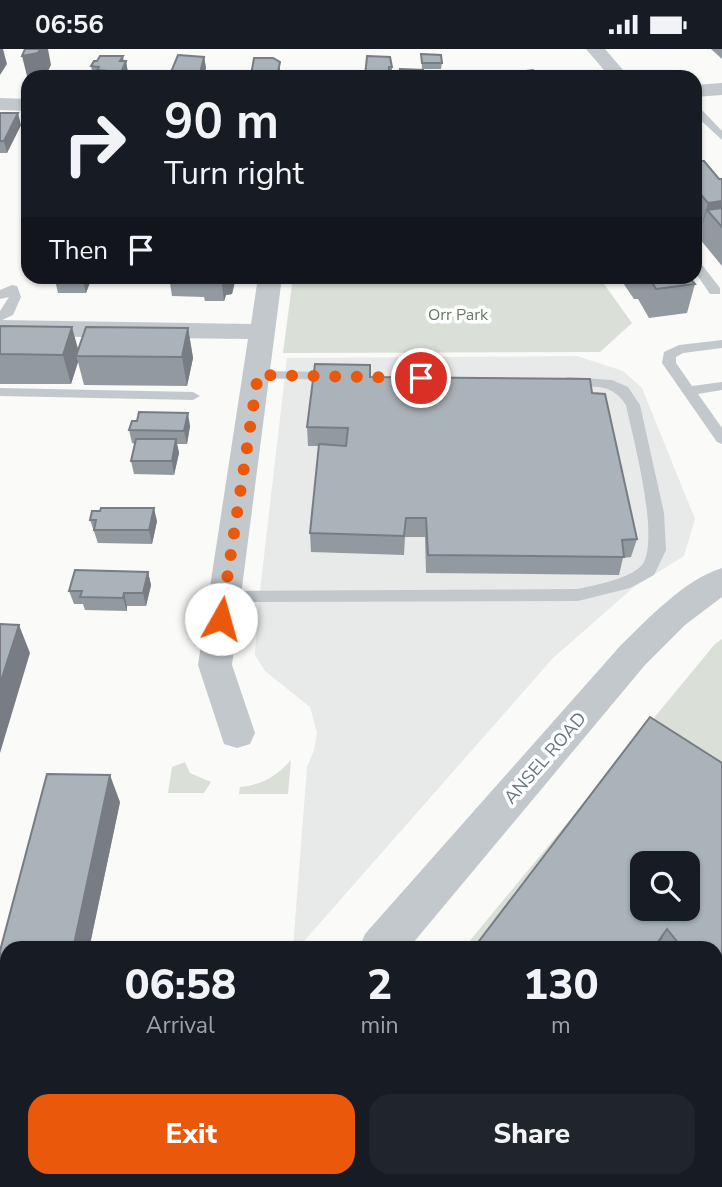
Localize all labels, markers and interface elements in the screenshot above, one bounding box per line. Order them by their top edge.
text: 06:56 [35,7,104,42]
text: 90 m [164,88,279,155]
icon: right [49,98,140,189]
text: Turn right [164,152,304,195]
icon: arrive [122,231,160,269]
text: Then [49,233,108,268]
park label: Orr Park [428,304,489,326]
pin [391,348,451,408]
icon: arrive [402,359,440,397]
position arrow [184,582,258,656]
street label: ANSEL ROAD [498,707,592,809]
map controls [630,851,700,921]
button: search [630,851,700,921]
text: 06:58 [124,957,236,1014]
text: 2 [367,957,392,1014]
text: 130 [523,957,599,1014]
text: Arrival [146,1010,215,1041]
text: min [361,1010,399,1041]
text: m [551,1010,571,1041]
button: Exit [28,1094,355,1174]
button: Share [369,1094,695,1174]

